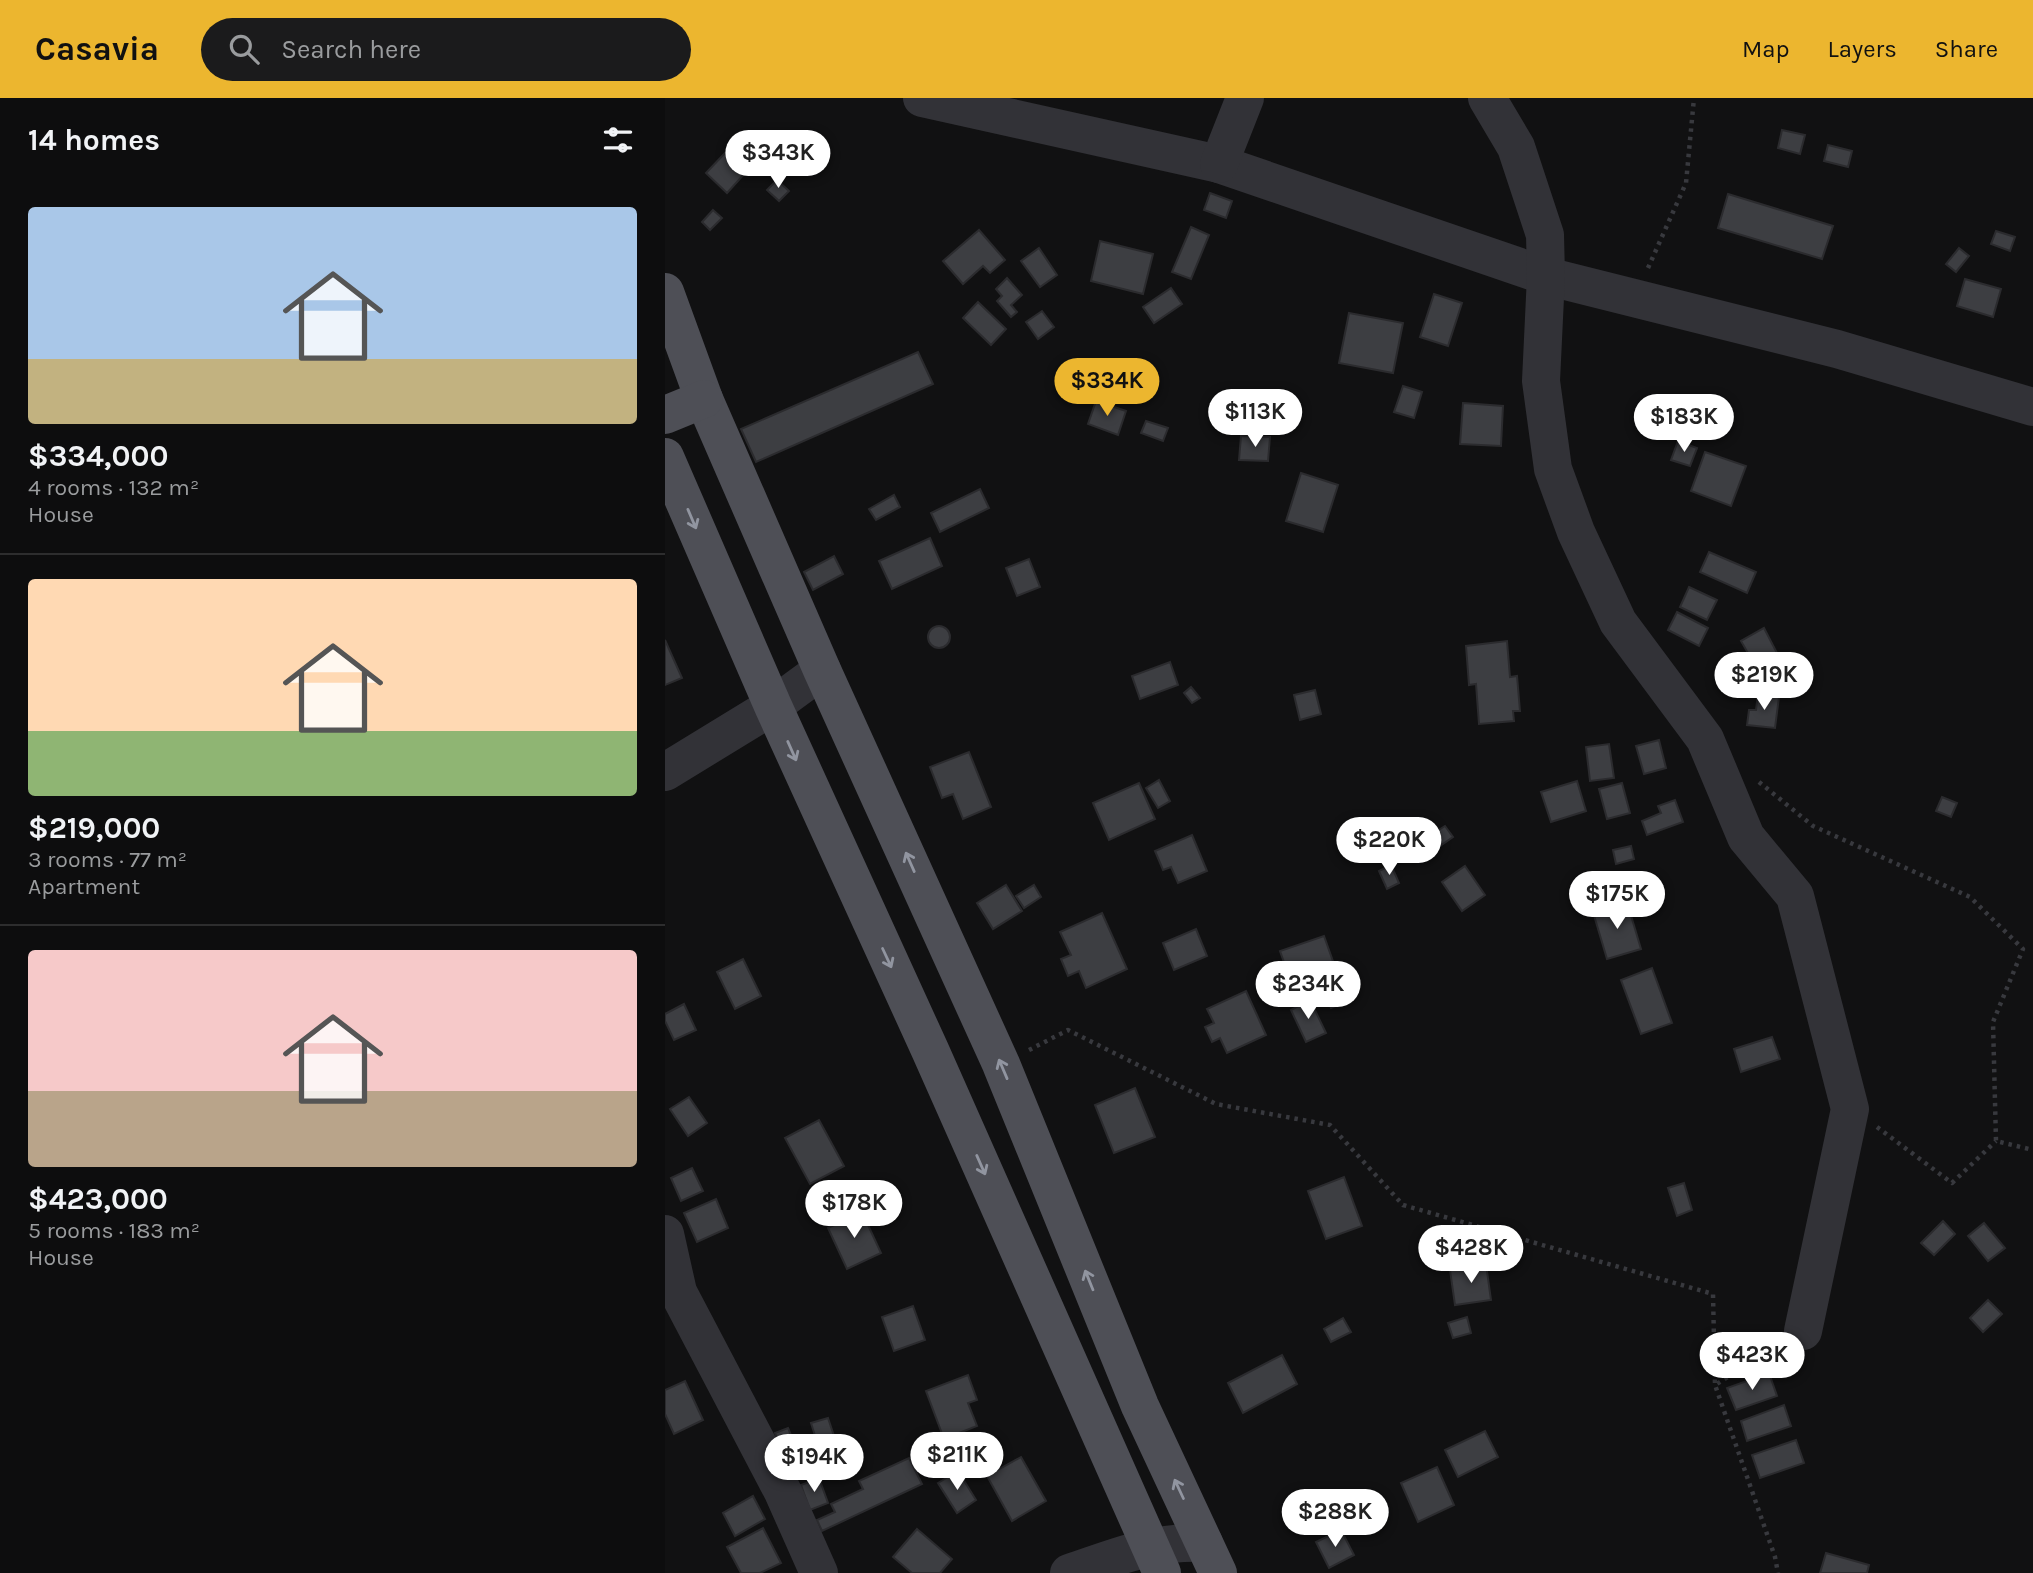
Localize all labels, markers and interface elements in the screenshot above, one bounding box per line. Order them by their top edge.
search box [201,18,691,81]
text: Casavia [35,30,159,68]
icon: search [225,30,263,68]
text: Search here [281,34,421,65]
text: Map [1742,35,1790,63]
text: Layers [1828,35,1897,63]
text: Share [1935,35,1998,63]
icon: filters [599,121,637,159]
text: 14 homes [28,122,160,158]
pin: $343K [729,130,827,190]
text: $343K [741,139,815,166]
icon: home [270,253,396,379]
pin: $334K [1058,358,1156,418]
text: $334K [1070,367,1144,394]
pin: $113K [1206,390,1304,449]
pin: $183K [1635,394,1733,454]
text: $113K [1224,398,1286,425]
text: $183K [1650,403,1718,430]
text: $334,000 [28,438,168,474]
text: 4 rooms · 132 m² [28,474,199,501]
text: House [28,501,94,528]
one-way arrow [686,508,699,530]
icon: home [270,625,396,751]
pin: $219K [1715,652,1813,712]
text: $219K [1730,661,1798,688]
one-way arrow [786,739,799,761]
text: $219,000 [28,810,160,846]
pin: $220K [1340,818,1438,877]
text: $220K [1352,826,1426,853]
text: 3 rooms · 77 m² [28,846,187,873]
one-way arrow [903,852,916,873]
pin: $175K [1568,872,1666,931]
text: Apartment [28,873,140,900]
text: $175K [1585,880,1649,907]
one-way arrow [881,947,894,968]
pin: $234K [1259,962,1357,1021]
text: $234K [1272,970,1344,997]
icon: home [270,996,396,1122]
one-way arrow [996,1059,1009,1081]
one-way arrow [975,1154,988,1175]
pin: $178K [805,1180,903,1240]
text: $423,000 [28,1181,168,1217]
text: $178K [821,1189,887,1216]
text: 5 rooms · 183 m² [28,1217,200,1244]
pin: $428K [1422,1226,1520,1285]
text: $428K [1434,1234,1508,1261]
text: House [28,1244,94,1271]
one-way arrow [1082,1270,1095,1291]
pin: $423K [1703,1332,1801,1392]
text: $423K [1716,1341,1788,1368]
pin: $211K [908,1432,1006,1492]
pin: $194K [765,1434,863,1494]
text: $211K [926,1441,988,1468]
text: $194K [781,1443,847,1470]
one-way arrow [1172,1479,1185,1500]
pin: $288K [1286,1490,1384,1549]
text: $288K [1298,1498,1372,1525]

